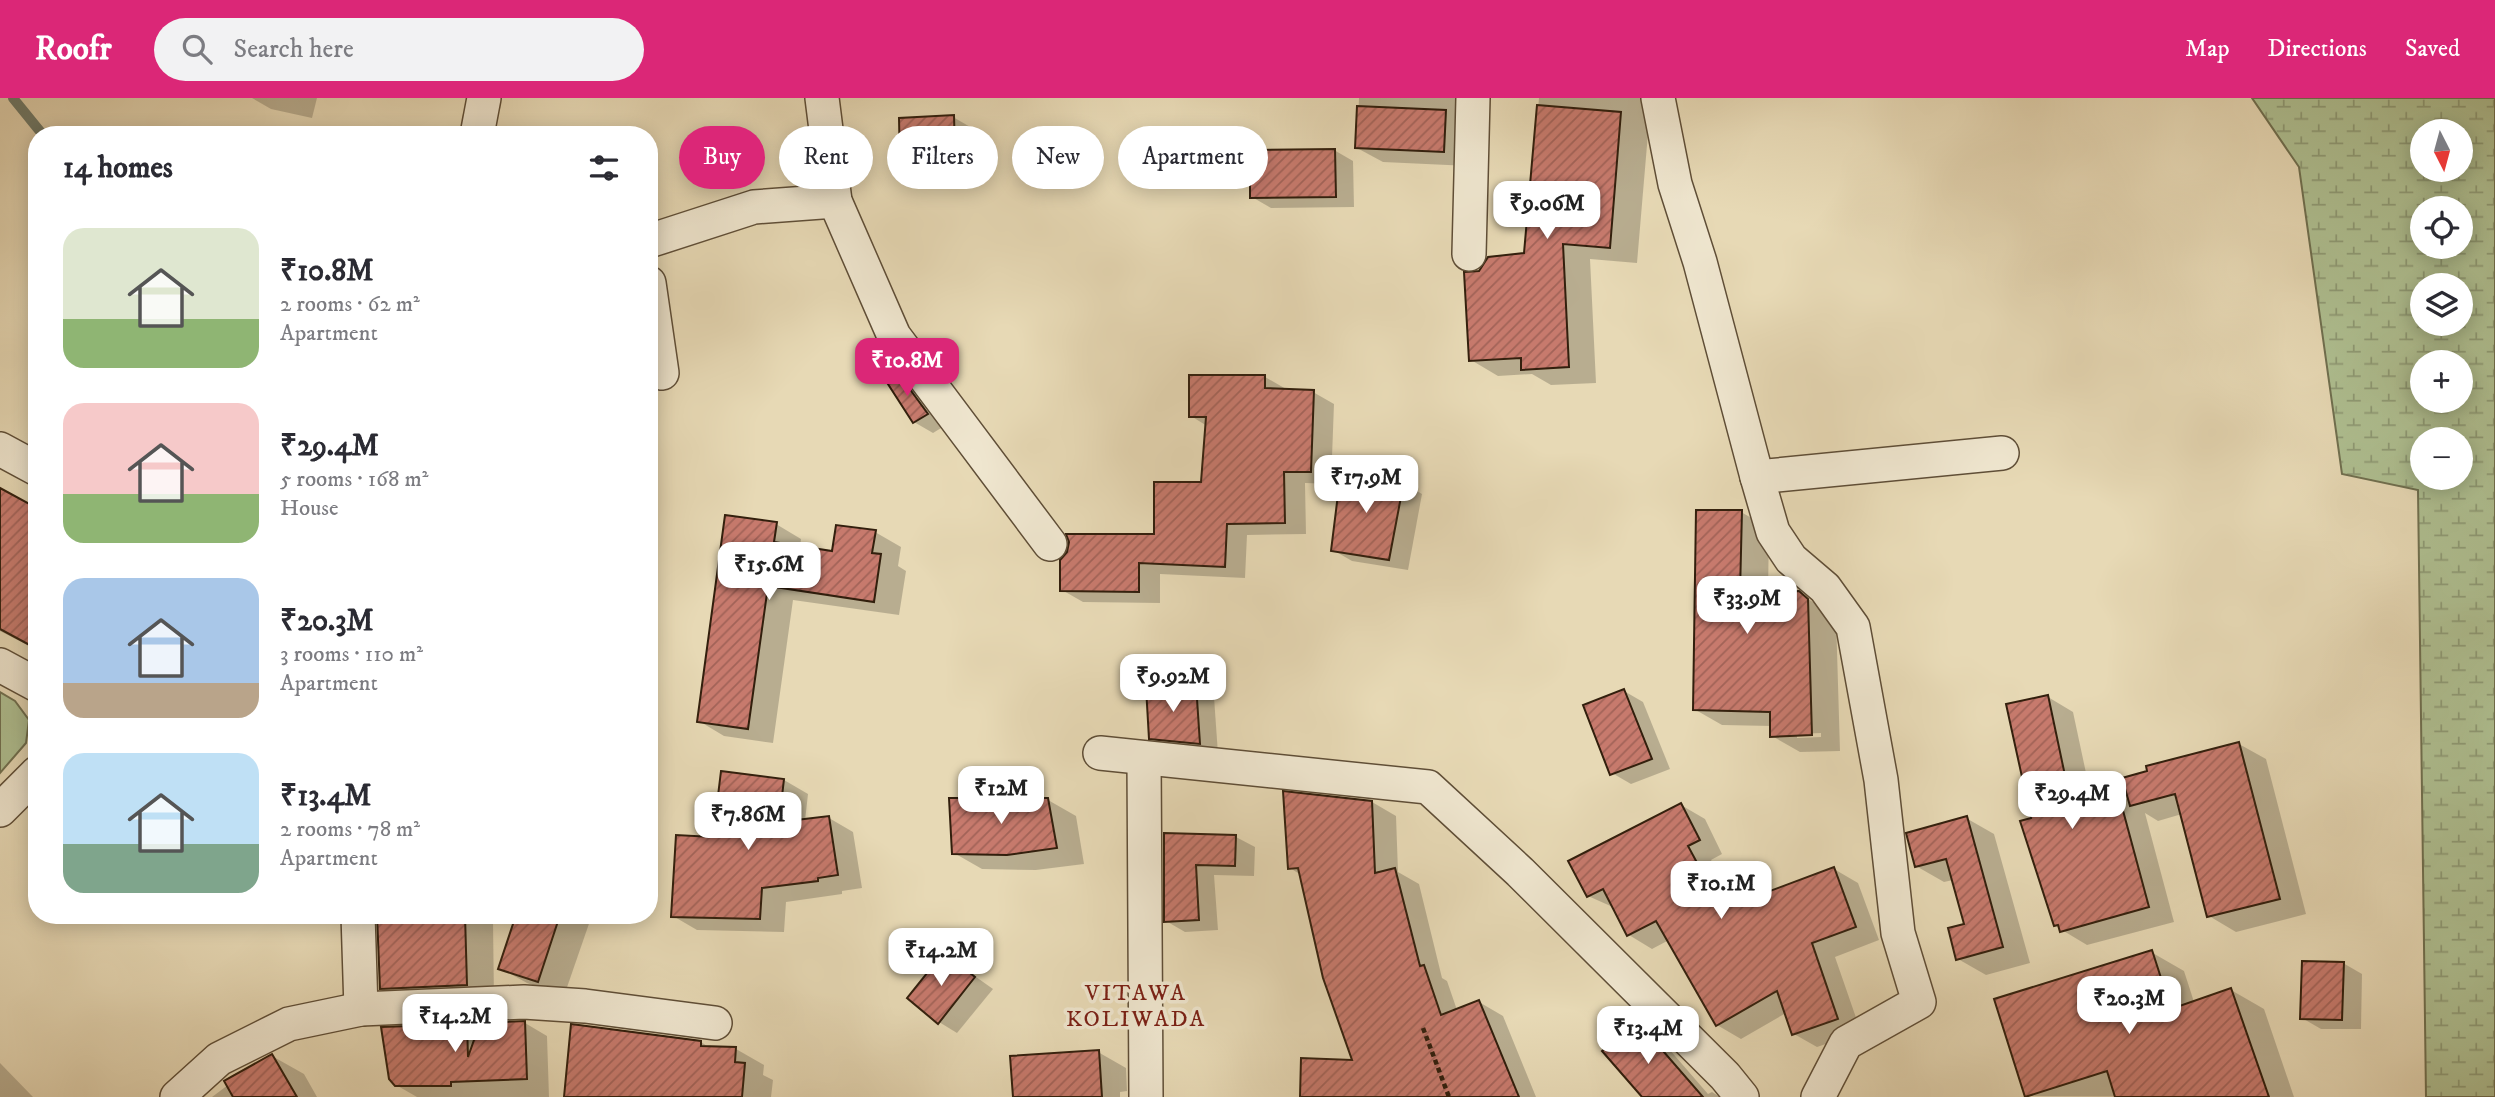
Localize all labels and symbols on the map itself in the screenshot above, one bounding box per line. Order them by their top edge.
north arrow [2410,119,2473,182]
pin: ₹9.06M [1490,181,1604,241]
pin: ₹10.8M [850,338,964,398]
pin: ₹17.9M [1309,456,1423,515]
pin: ₹15.6M [712,542,826,602]
pin: ₹33.9M [1690,576,1804,636]
pin: ₹9.92M [1116,654,1230,714]
pin: ₹12M [960,766,1042,826]
pin: ₹29.4M [2015,772,2129,831]
pin: ₹7.86M [691,792,805,852]
pin: ₹10.1M [1664,862,1778,921]
pin: ₹14.2M [884,928,998,988]
pin: ₹20.3M [2072,976,2186,1036]
district label: VITAWA KOLIWADA [1066,979,1206,1034]
pin: ₹14.2M [398,995,512,1054]
pin: ₹13.4M [1591,1006,1705,1066]

